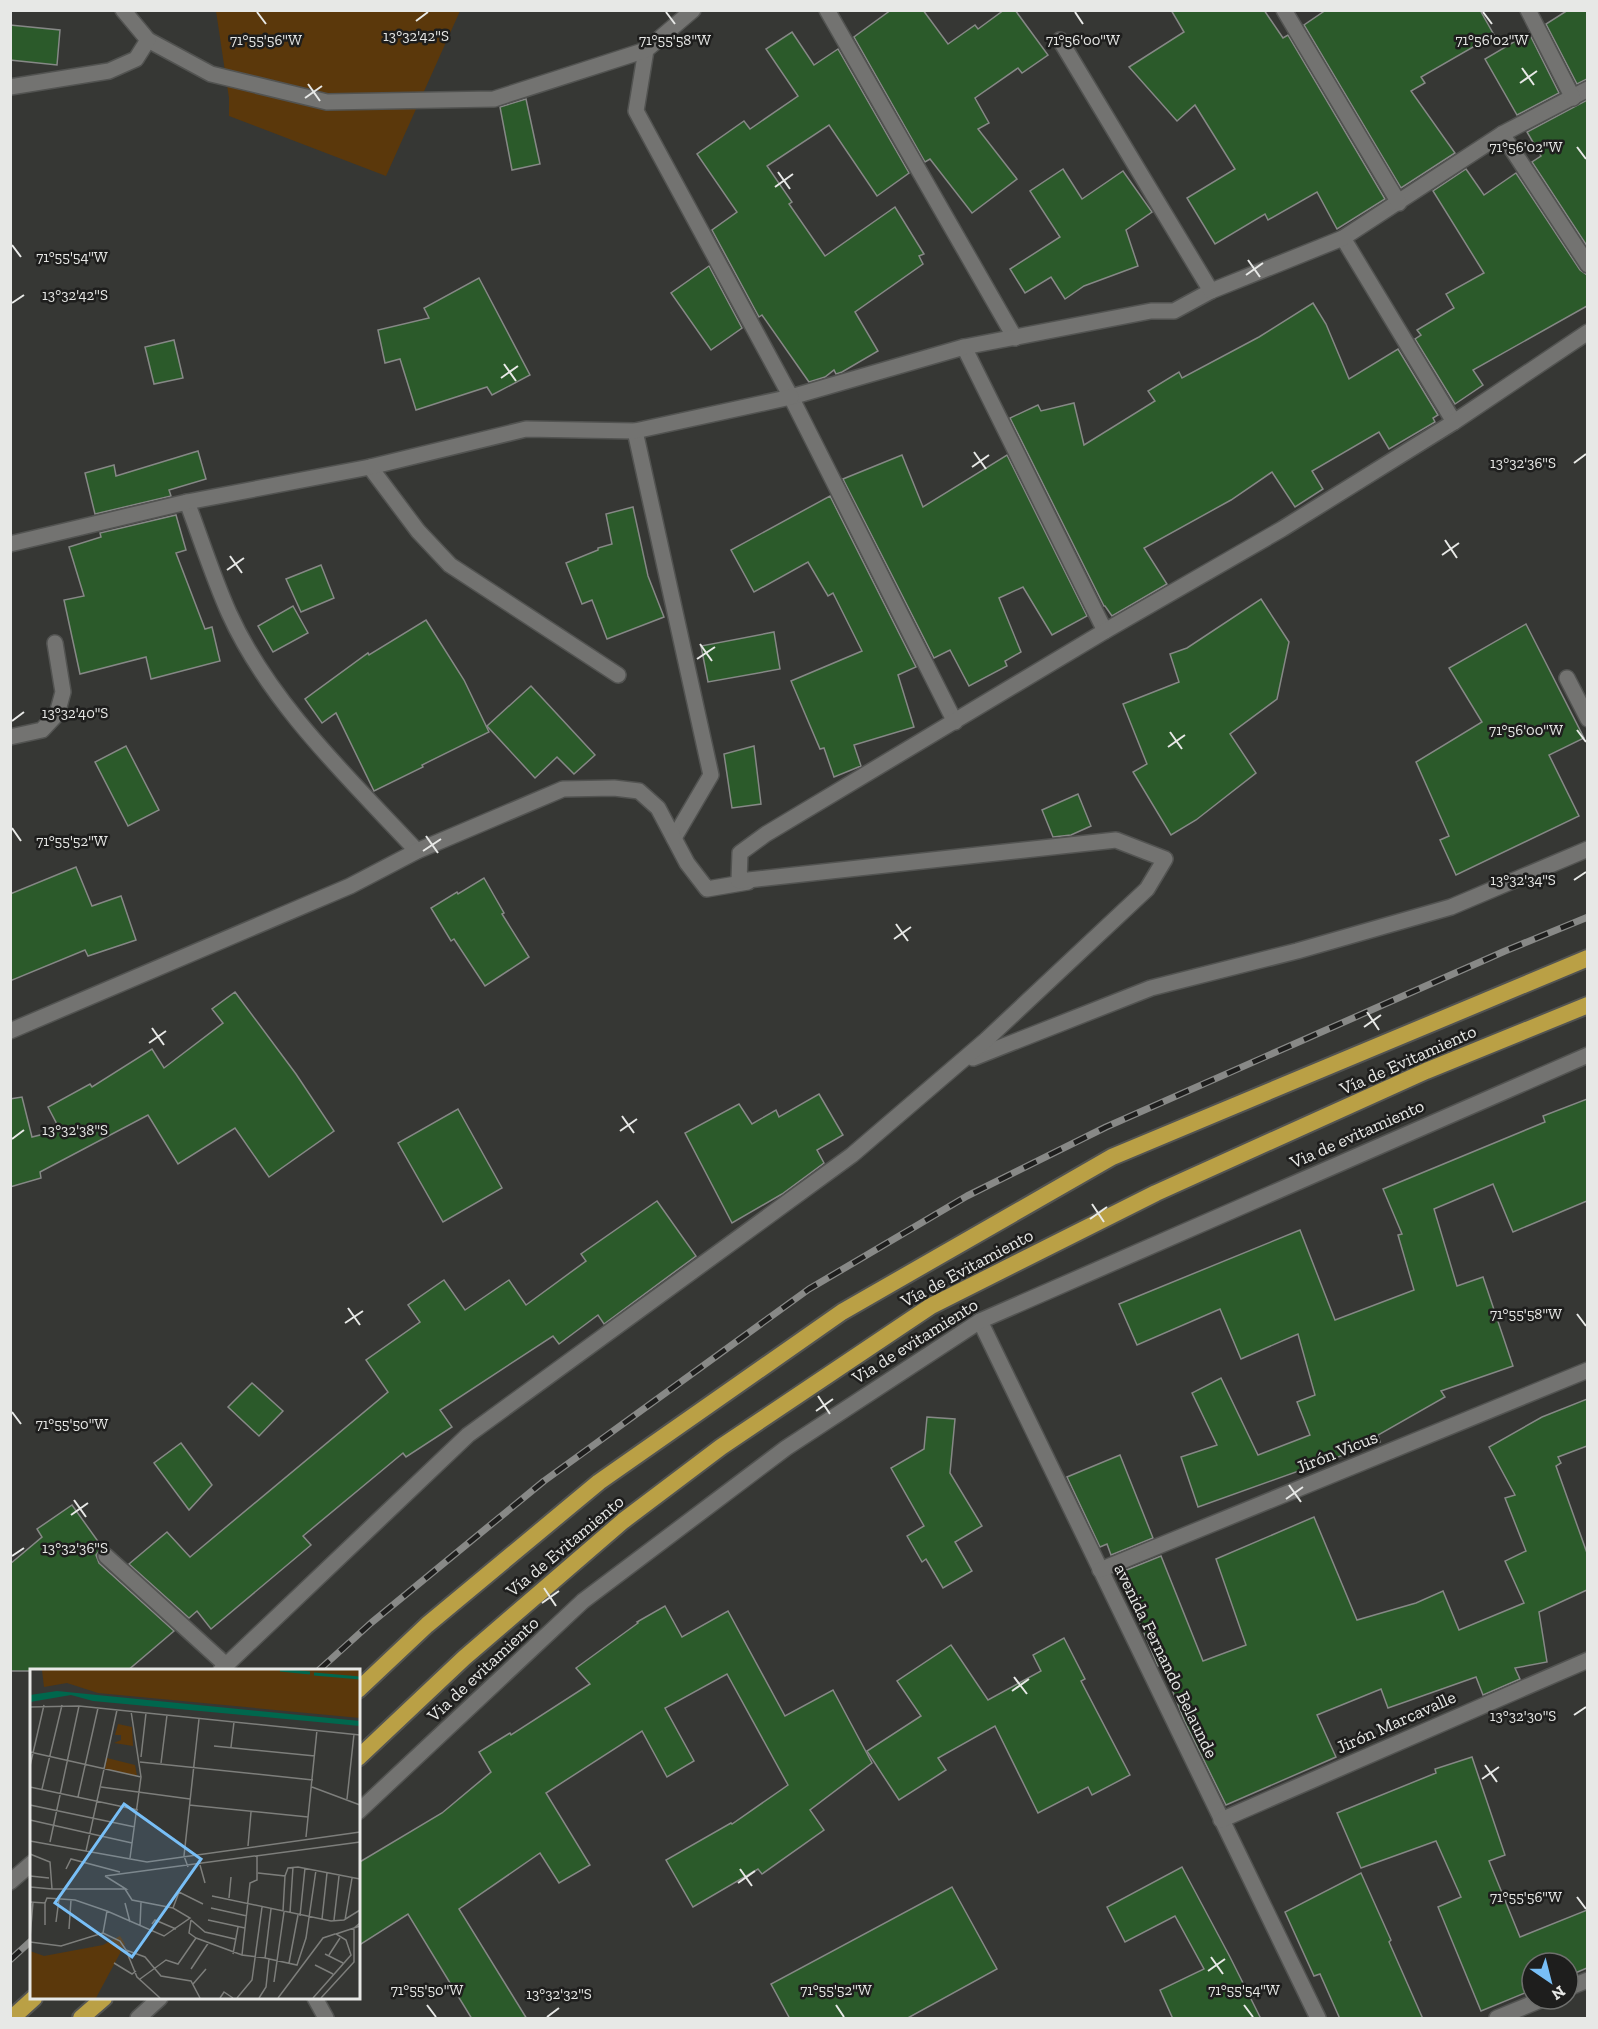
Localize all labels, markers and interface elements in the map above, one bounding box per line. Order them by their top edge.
text: 13°32'42"S [383,27,449,45]
text: 71°55'56"W [230,31,302,49]
text: 71°55'58"W [639,31,711,49]
text: 71°56'00"W [1046,31,1120,49]
text: 71°56'02"W [1456,31,1528,49]
text: 71°56'02"W [1490,138,1562,156]
text: 71°55'54"W [36,248,108,266]
text: 13°32'42"S [42,286,108,304]
text: 13°32'36"S [1490,454,1556,472]
text: 13°32'40"S [42,704,108,722]
text: 71°56'00"W [1489,721,1563,739]
text: 71°55'52"W [36,832,108,850]
text: 13°32'34"S [1490,871,1556,889]
street label: Vía de Evitamiento [1335,1020,1480,1100]
street label: Via de evitamiento [1286,1095,1427,1174]
text: 13°32'38"S [42,1121,108,1139]
street label: Vía de Evitamiento [896,1224,1037,1313]
street label: Via de evitamiento [847,1293,982,1389]
text: 71°55'58"W [1490,1305,1562,1323]
text: 71°55'50"W [36,1415,108,1433]
street label: Jirón Vicus [1293,1426,1381,1478]
street label: Vía de Evitamiento [501,1490,628,1602]
text: 13°32'36"S [42,1539,108,1557]
street label: avenida Fernando Belaunde [1109,1560,1223,1762]
street label: Via de evitamiento [422,1612,543,1727]
inset map [30,1669,360,1999]
street label: Jirón Marcavalle [1333,1686,1459,1758]
text: 13°32'30"S [1490,1707,1556,1725]
text: 71°55'56"W [1490,1888,1562,1906]
north arrow [1520,1951,1580,2011]
text: 71°55'50"W [391,1981,463,1999]
text: 71°55'52"W [800,1981,872,1999]
text: 71°55'54"W [1208,1981,1280,1999]
text: N [1548,1982,1569,2004]
text: 13°32'32"S [526,1985,592,2003]

